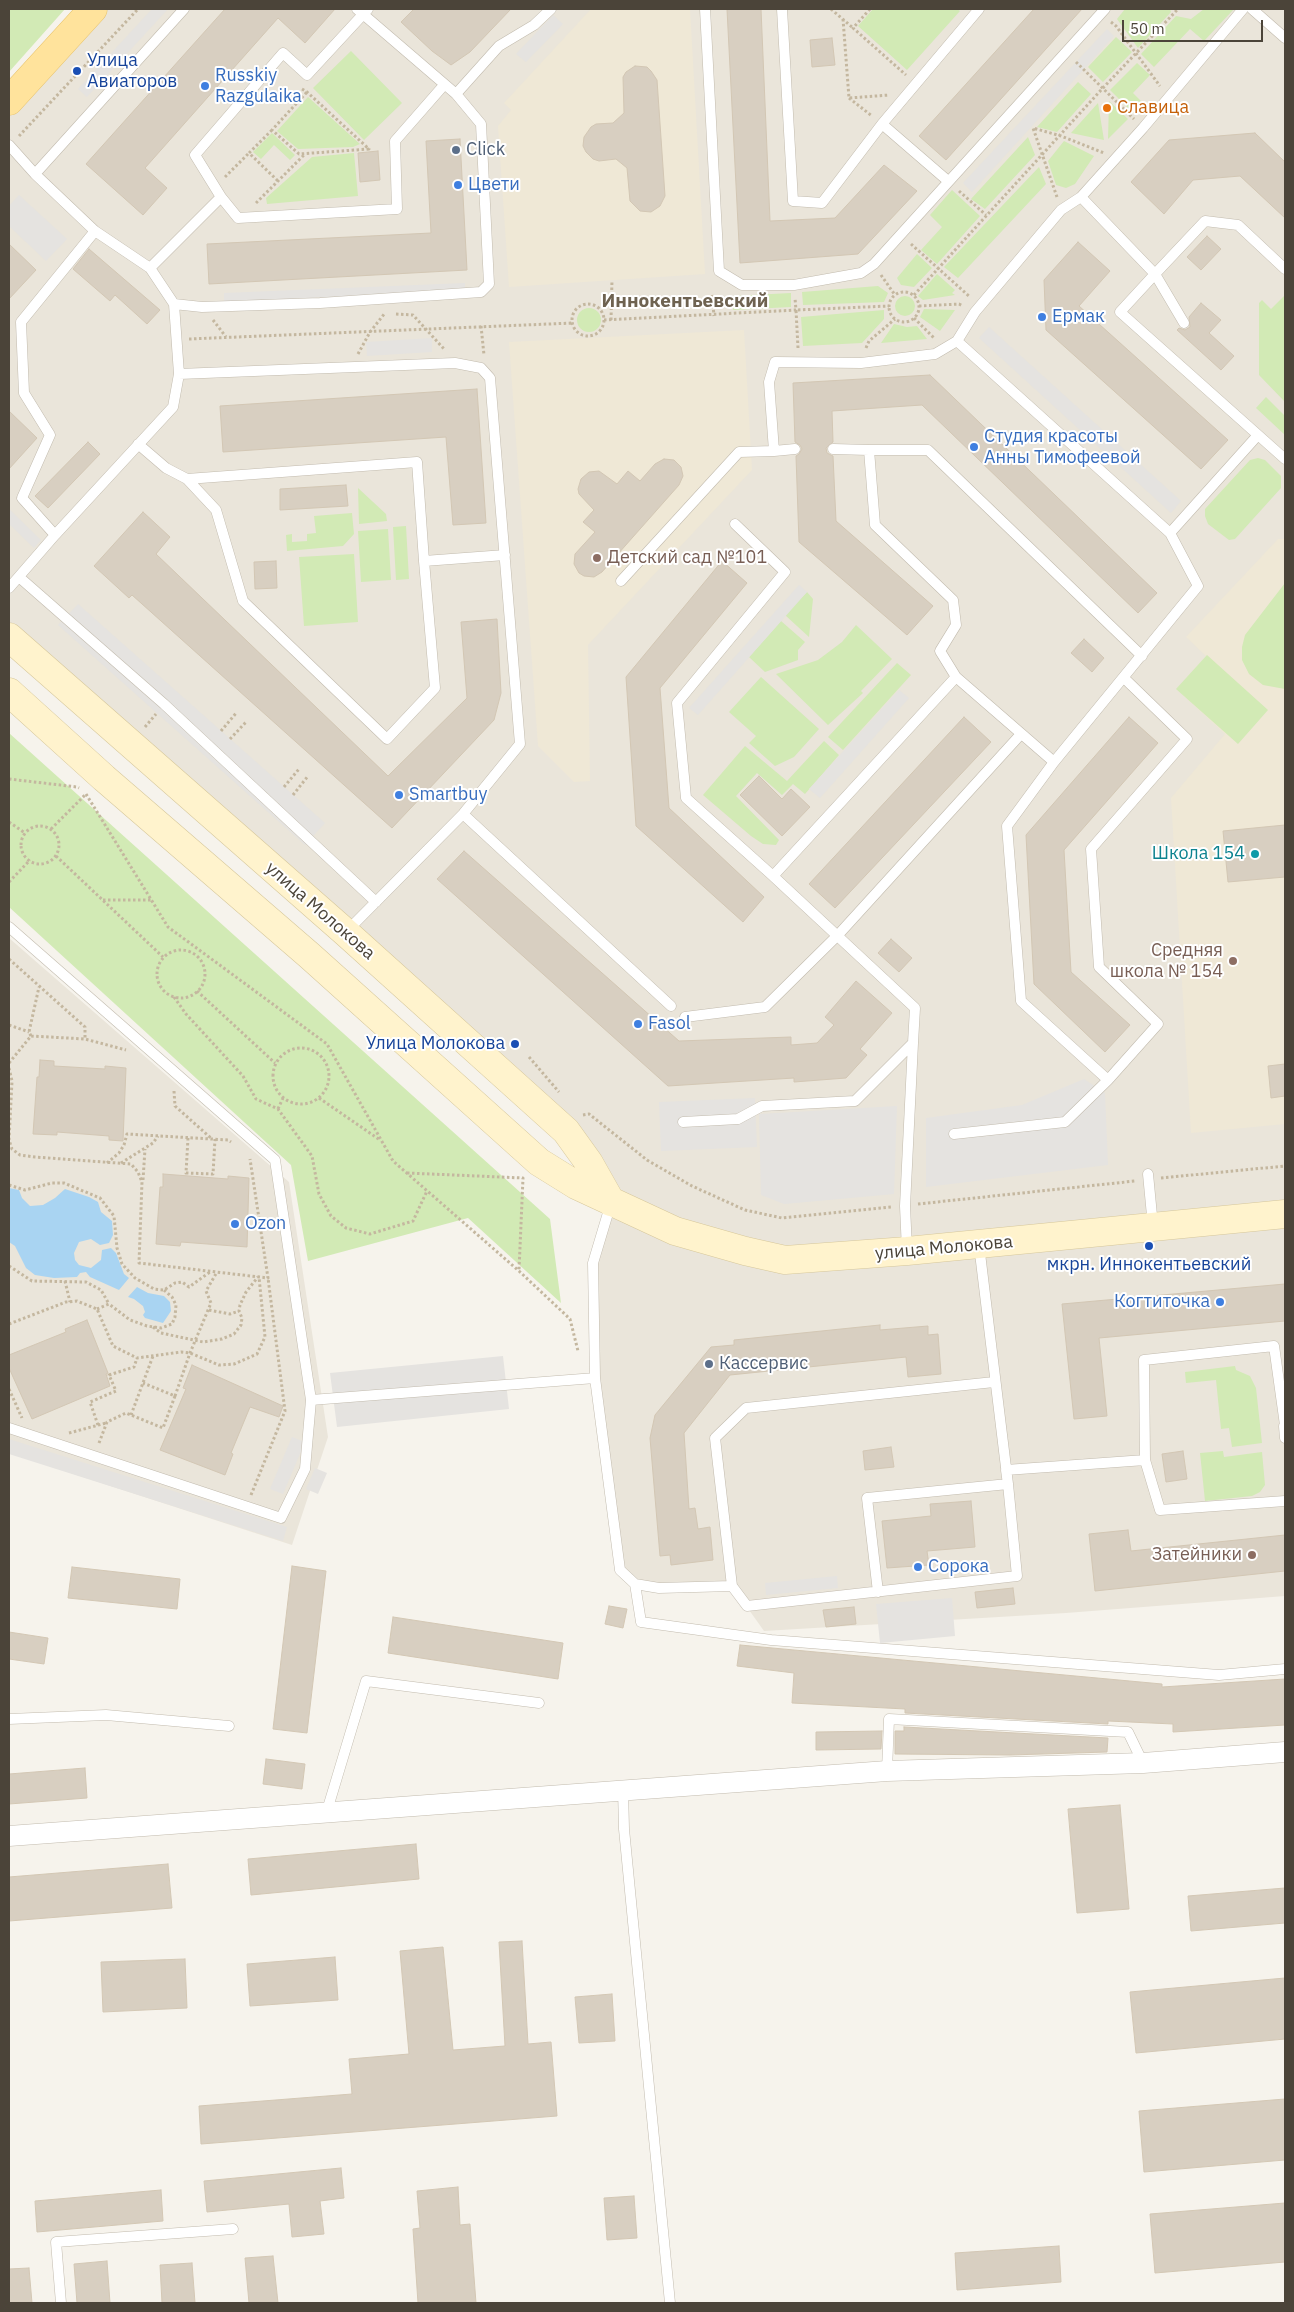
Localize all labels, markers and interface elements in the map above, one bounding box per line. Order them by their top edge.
scale bar [1124,10,1265,42]
text: 50 m [1130,19,1165,38]
place label: Улица Авиаторов [87,50,177,92]
marker: Улица Авиаторов [71,65,83,77]
place label: Russkiy Razgulaika [215,65,302,108]
marker: Russkiy Razgulaika [199,80,211,92]
place label: Славица [1117,97,1189,119]
marker: Славица [1101,102,1113,114]
place label: Click [466,139,505,161]
marker: Click [450,144,462,156]
place label: Цвети [468,174,520,196]
marker: Цвети [452,179,464,191]
district label: Иннокентьевский [602,291,768,313]
place label: Ермак [1052,306,1105,328]
marker: Ермак [1036,311,1048,323]
place label: Студия красоты Анны Тимофеевой [984,426,1141,468]
marker: Студия красоты Анны Тимофеевой [968,441,980,453]
place label: Детский сад №101 [607,547,767,569]
marker: Детский сад №101 [591,552,603,564]
place label: Smartbuy [409,784,487,806]
marker: Smartbuy [393,789,405,801]
place label: Школа 154 [1152,843,1245,865]
marker: Школа 154 [1249,848,1261,860]
street label: улица Молокова [261,858,379,964]
place label: Средняя школа № 154 [1110,940,1223,982]
marker: Средняя школа № 154 [1227,955,1239,967]
place label: Fasol [648,1013,691,1035]
marker: Fasol [632,1018,644,1030]
place label: Улица Молокова [366,1033,505,1055]
marker: Улица Молокова [509,1038,521,1050]
place label: Ozon [245,1213,286,1235]
marker: Ozon [229,1218,241,1230]
street label: улица Молокова [874,1231,1014,1265]
marker: мкрн. Иннокентьевский [1143,1240,1155,1252]
place label: мкрн. Иннокентьевский [1047,1254,1251,1276]
place label: Когтиточка [1114,1291,1210,1313]
marker: Когтиточка [1214,1296,1226,1308]
place label: Кассервис [719,1353,808,1375]
marker: Кассервис [703,1358,715,1370]
place label: Затейники [1152,1544,1242,1566]
marker: Затейники [1246,1549,1258,1561]
place label: Сорока [928,1556,989,1578]
marker: Сорока [912,1561,924,1573]

